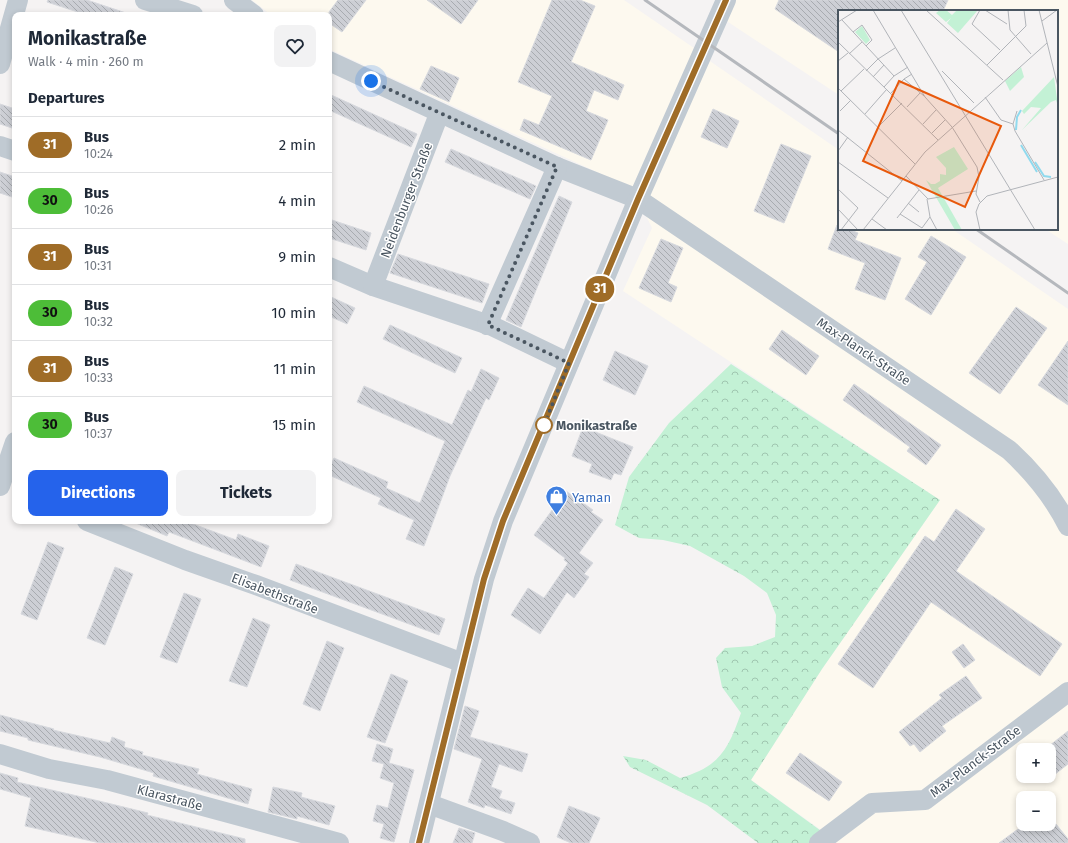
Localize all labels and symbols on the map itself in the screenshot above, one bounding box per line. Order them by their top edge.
inset map [838,10,1058,230]
your location [361,71,381,91]
street label: Neidenburger Straße [378,140,435,260]
line badge: 31 [582,276,618,302]
street label: Max-Planck-Straße [814,315,913,388]
marker: Monikastraße [535,416,553,434]
place label: Monikastraße [556,418,637,433]
shop icon: Yaman [544,484,570,517]
place label: Yaman [572,490,611,505]
street label: Elisabethstraße [229,570,320,617]
street label: Max-Planck-Straße [927,722,1024,800]
street label: Klarastraße [135,782,204,813]

